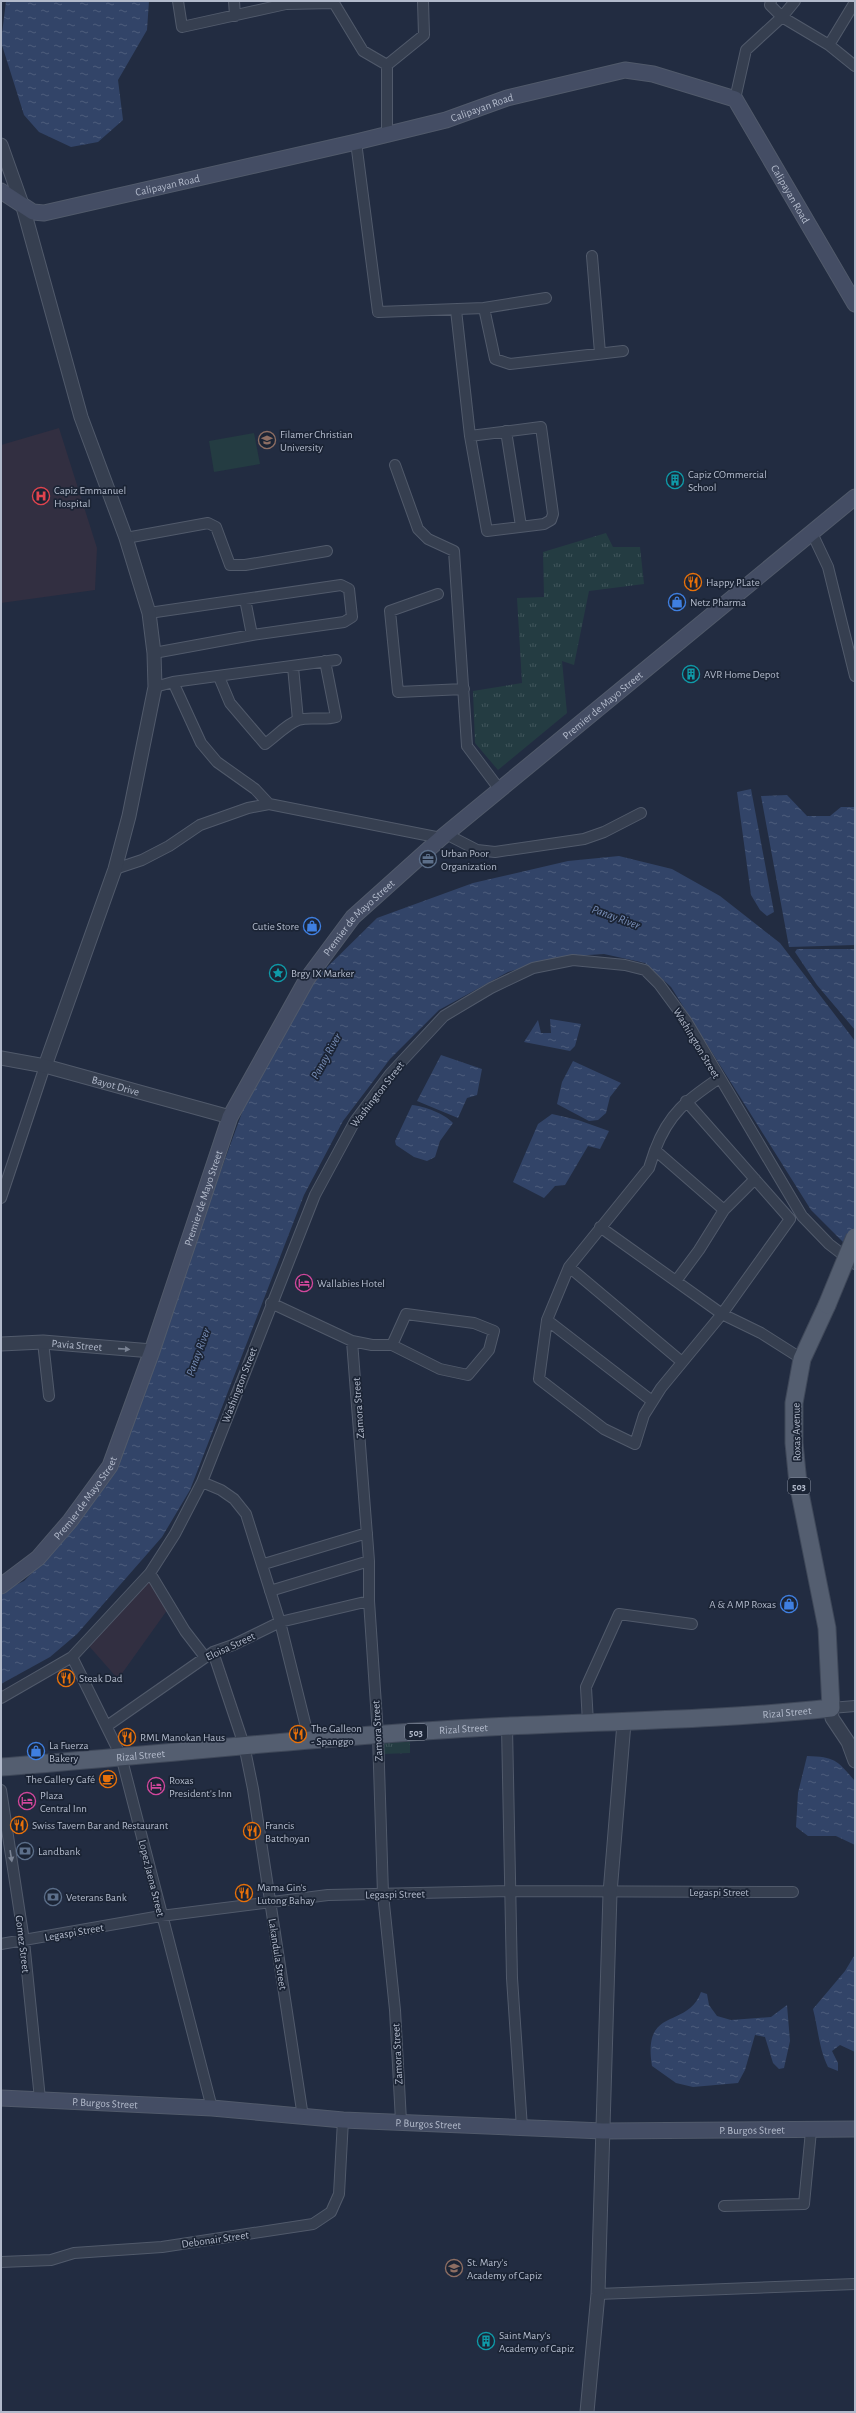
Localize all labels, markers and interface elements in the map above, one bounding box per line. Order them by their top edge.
street label: Calipayan Road [449,92,515,124]
street label: Calipayan Road [769,163,812,226]
street label: Calipayan Road [134,173,201,198]
place label: Filamer Christian University [280,429,353,453]
school or university icon: Filamer Christian University [257,430,277,450]
place label: Capiz COmmercial School [688,469,767,493]
building icon: Capiz COmmercial School [665,470,685,490]
place label: Capiz Emmanuel Hospital [54,485,126,509]
hospital icon: Capiz Emmanuel Hospital [31,486,51,506]
restaurant icon: Happy PLate [683,572,703,592]
place label: Happy PLate [706,577,760,588]
shop icon: Netz Pharma [667,592,687,612]
place label: Netz Pharma [690,597,746,608]
building icon: AVR Home Depot [681,664,701,684]
street label: Premier de Mayo Street [561,669,645,741]
place label: AVR Home Depot [704,669,780,680]
place label: Urban Poor Organization [441,848,497,872]
office icon: Urban Poor Organization [418,849,438,869]
street label: Premier de Mayo Street [321,877,397,958]
water label: Panay River [590,903,643,932]
shop icon: Cutie Store [302,916,322,936]
place label: Cutie Store [252,921,299,932]
place icon: Brgy IX Marker [268,963,288,983]
place label: Brgy IX Marker [291,968,355,979]
street label: Washington Street [671,1006,722,1081]
water label: Panay River [309,1030,344,1081]
street label: Washington Street [348,1059,407,1129]
street label: Bayot Drive [90,1074,141,1098]
street label: Premier de Mayo Street [182,1149,225,1247]
hotel icon: Wallabies Hotel [294,1273,314,1293]
place label: Wallabies Hotel [317,1278,385,1289]
water label: Panay River [184,1325,213,1378]
street label: Pavia Street [51,1338,103,1353]
one-way arrow [118,1345,130,1352]
street label: Washington Street [220,1345,259,1424]
street label: Zamora Street [351,1377,366,1439]
street label: Roxas Avenue [790,1403,803,1461]
street label: Premier de Mayo Street [52,1455,119,1542]
road number: 503 [788,1478,810,1494]
shop icon: A & A MP Roxas [779,1594,799,1614]
place label: A & A MP Roxas [709,1599,776,1610]
street label: Eloisa Street [204,1630,257,1663]
restaurant icon: Steak Dad [56,1668,76,1688]
place label: Steak Dad [79,1673,123,1684]
street label: Zamora Street [370,1700,385,1762]
street label: Rizal Street [762,1705,812,1720]
street label: Rizal Street [439,1722,489,1736]
place label: The Galleon - Spanggo [311,1723,362,1747]
restaurant icon: The Galleon - Spanggo [288,1724,308,1744]
road number: 503 [405,1724,427,1740]
restaurant icon: RML Manokan Haus [117,1727,137,1747]
place label: RML Manokan Haus [140,1732,225,1743]
place label: La Fuerza Bakery [49,1740,89,1764]
shop icon: La Fuerza Bakery [26,1741,46,1761]
street label: Rizal Street [116,1748,166,1763]
cafe icon: The Gallery Café [98,1769,118,1789]
place label: The Gallery Café [26,1774,95,1785]
place label: Roxas President's Inn [169,1775,232,1799]
hotel icon: Roxas President's Inn [146,1776,166,1796]
place label: Plaza Central Inn [40,1790,87,1814]
hotel icon: Plaza Central Inn [17,1791,37,1811]
restaurant icon: Swiss Tavern Bar and Restaurant [9,1815,29,1835]
place label: Swiss Tavern Bar and Restaurant [32,1820,169,1831]
place label: Francis Batchoyan [265,1820,310,1844]
restaurant icon: Francis Batchoyan [242,1821,262,1841]
street label: Lopez Jaena Street [137,1839,166,1918]
bank icon: Landbank [15,1841,35,1861]
place label: Landbank [38,1846,80,1857]
one-way arrow [8,1850,14,1862]
place label: Mama Gin's Lutong Bahay [257,1882,315,1906]
restaurant icon: Mama Gin's Lutong Bahay [234,1883,254,1903]
bank icon: Veterans Bank [43,1887,63,1907]
street label: Legaspi Street [689,1887,749,1898]
street label: Legaspi Street [365,1888,425,1901]
place label: Veterans Bank [66,1892,127,1903]
street label: Gomez Street [14,1915,32,1974]
street label: Lakandula Street [266,1918,289,1991]
street label: Legaspi Street [44,1922,105,1943]
street label: Zamora Street [390,2023,405,2085]
street label: P. Burgos Street [72,2096,138,2110]
street label: P. Burgos Street [395,2117,462,2131]
street label: P. Burgos Street [719,2125,785,2136]
street label: Debonair Street [181,2229,250,2250]
place label: St. Mary's Academy of Capiz [467,2257,543,2281]
school or university icon: St. Mary's Academy of Capiz [444,2258,464,2278]
place label: Saint Mary's Academy of Capiz [499,2330,575,2354]
building icon: Saint Mary's Academy of Capiz [476,2331,496,2351]

